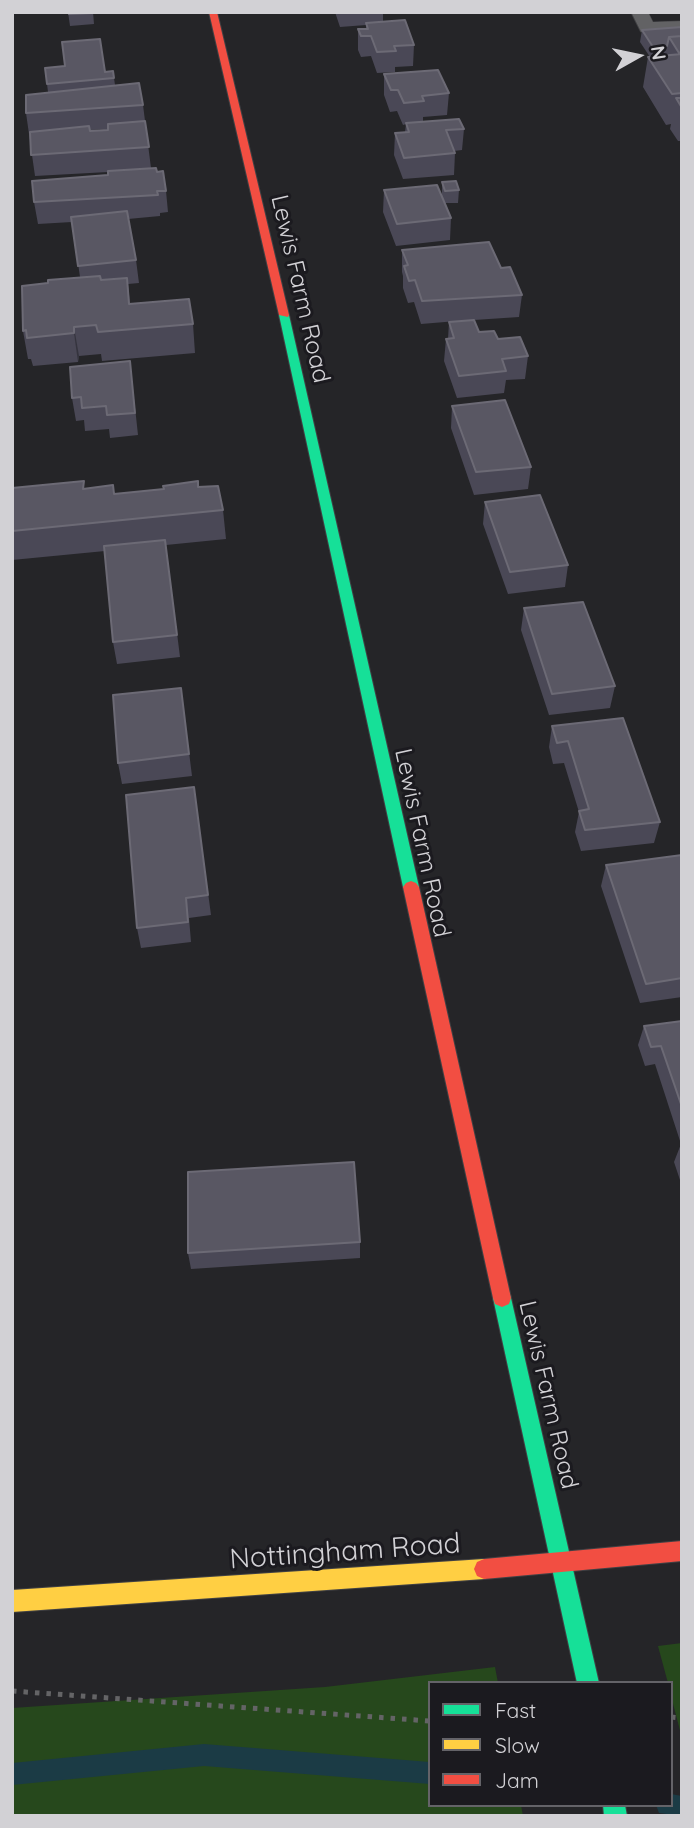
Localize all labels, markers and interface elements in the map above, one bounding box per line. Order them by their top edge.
north arrow [603,21,673,91]
text: N [646,44,672,61]
street label: Lewis Farm Road [264,192,336,386]
street label: Lewis Farm Road [388,746,456,940]
street label: Lewis Farm Road [512,1298,584,1492]
street label: Nottingham Road [228,1527,462,1577]
legend [428,1681,673,1807]
text: Fast [495,1697,536,1723]
text: Slow [495,1732,540,1758]
text: Jam [495,1767,539,1793]

